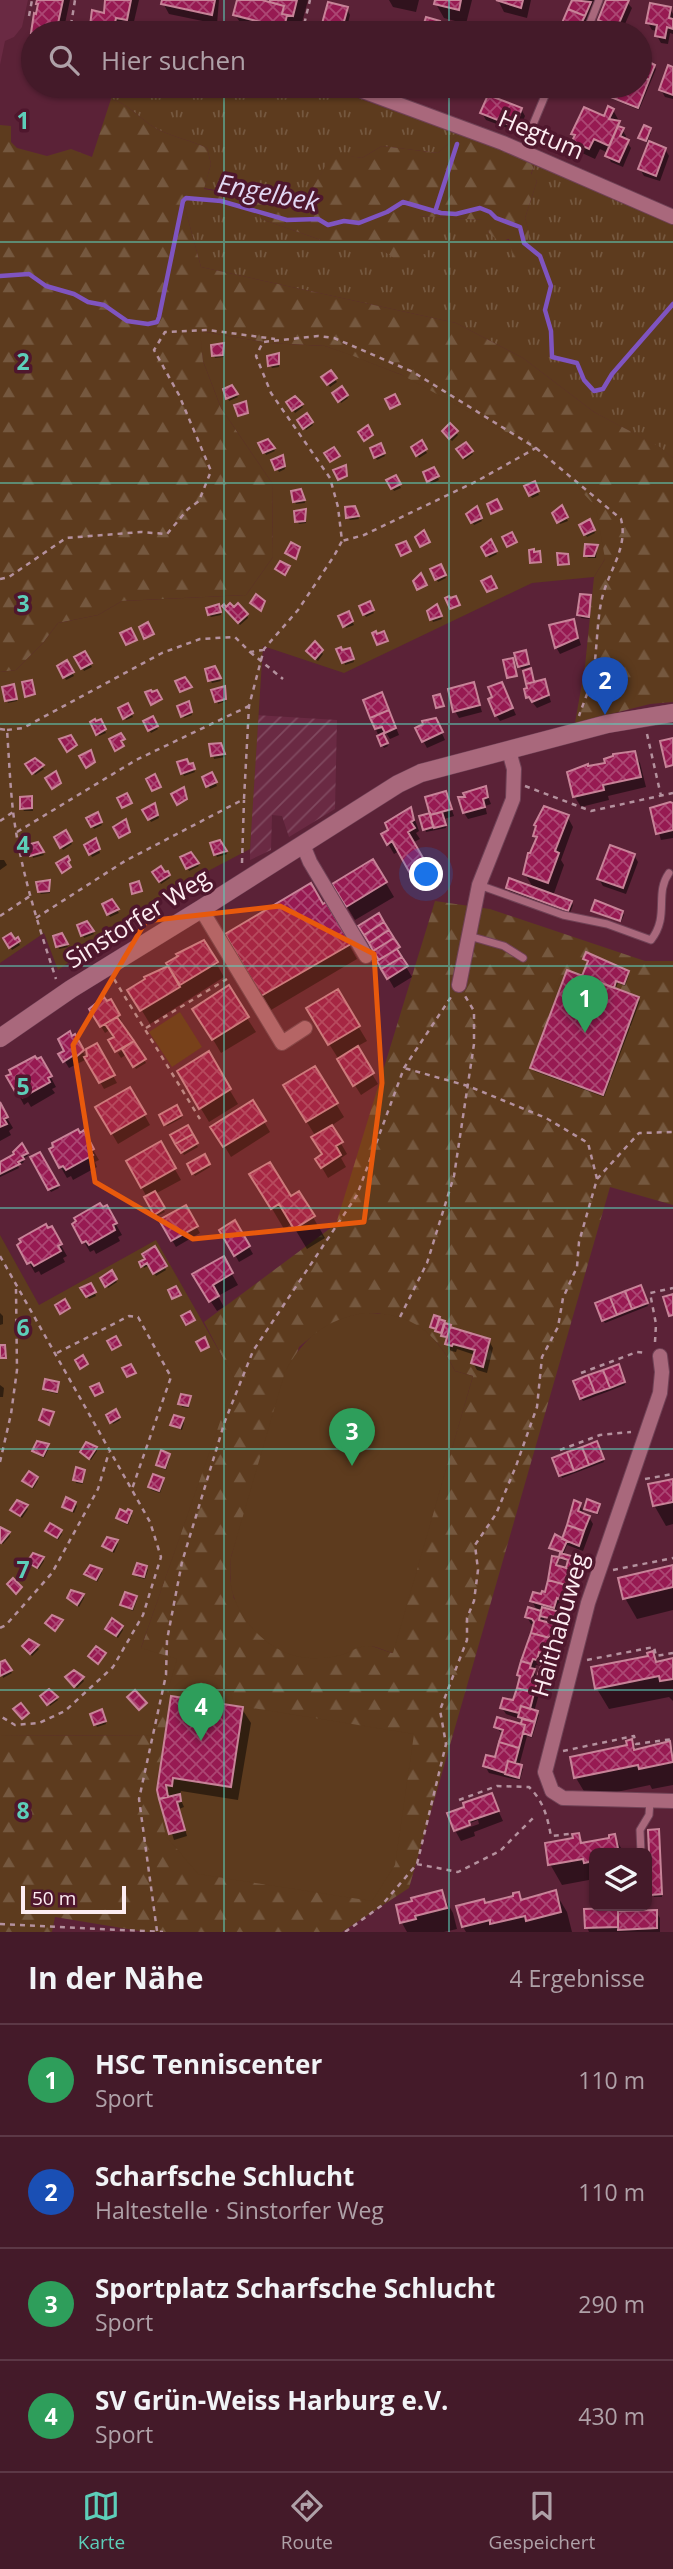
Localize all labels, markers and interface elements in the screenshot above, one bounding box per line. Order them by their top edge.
search box [21,21,652,98]
icon: search [45,41,83,79]
text: Hier suchen [101,42,246,78]
street label: Hegtum [494,101,589,166]
text: 1 [16,104,30,136]
water label: Engelbek [215,165,323,220]
text: 2 [16,345,30,377]
text: 3 [16,587,30,619]
pin: 2 [582,657,628,715]
text: 4 [16,828,30,860]
your location [409,857,443,891]
street label: Sinstorfer Weg [59,860,216,975]
pin: 1 [562,975,608,1033]
text: 5 [16,1070,30,1102]
text: 6 [16,1311,30,1343]
pin: 3 [329,1408,375,1466]
street label: Haithabuweg [522,1549,595,1700]
text: 7 [16,1553,30,1585]
pin: 4 [178,1683,224,1741]
text: 8 [16,1794,30,1826]
map controls [589,1848,652,1911]
button: layers [589,1848,652,1911]
scale bar [21,1883,126,1915]
text: 50 m [32,1885,76,1911]
text: In der Nähe [28,1957,204,1998]
text: 4 Ergebnisse [509,1962,645,1994]
text: HSC Tenniscenter [95,2046,322,2082]
text: 1 [44,2064,58,2096]
text: 110 m [578,2064,645,2096]
text: Sport [95,2082,153,2114]
text: Scharfsche Schlucht [95,2158,354,2194]
text: 2 [44,2176,58,2208]
text: 110 m [578,2176,645,2208]
text: Haltestelle · Sinstorfer Weg [95,2194,384,2226]
text: Sportplatz Scharfsche Schlucht [95,2270,495,2306]
text: 3 [44,2288,58,2320]
text: 290 m [578,2288,645,2320]
text: Sport [95,2306,153,2338]
text: SV Grün-Weiss Harburg e.V. [95,2382,448,2418]
text: 4 [44,2400,58,2432]
text: 430 m [578,2400,645,2432]
text: Sport [95,2418,153,2450]
tab: Karte [78,2487,125,2555]
tab: Route [281,2487,333,2555]
tab: Gespeichert [489,2487,595,2555]

